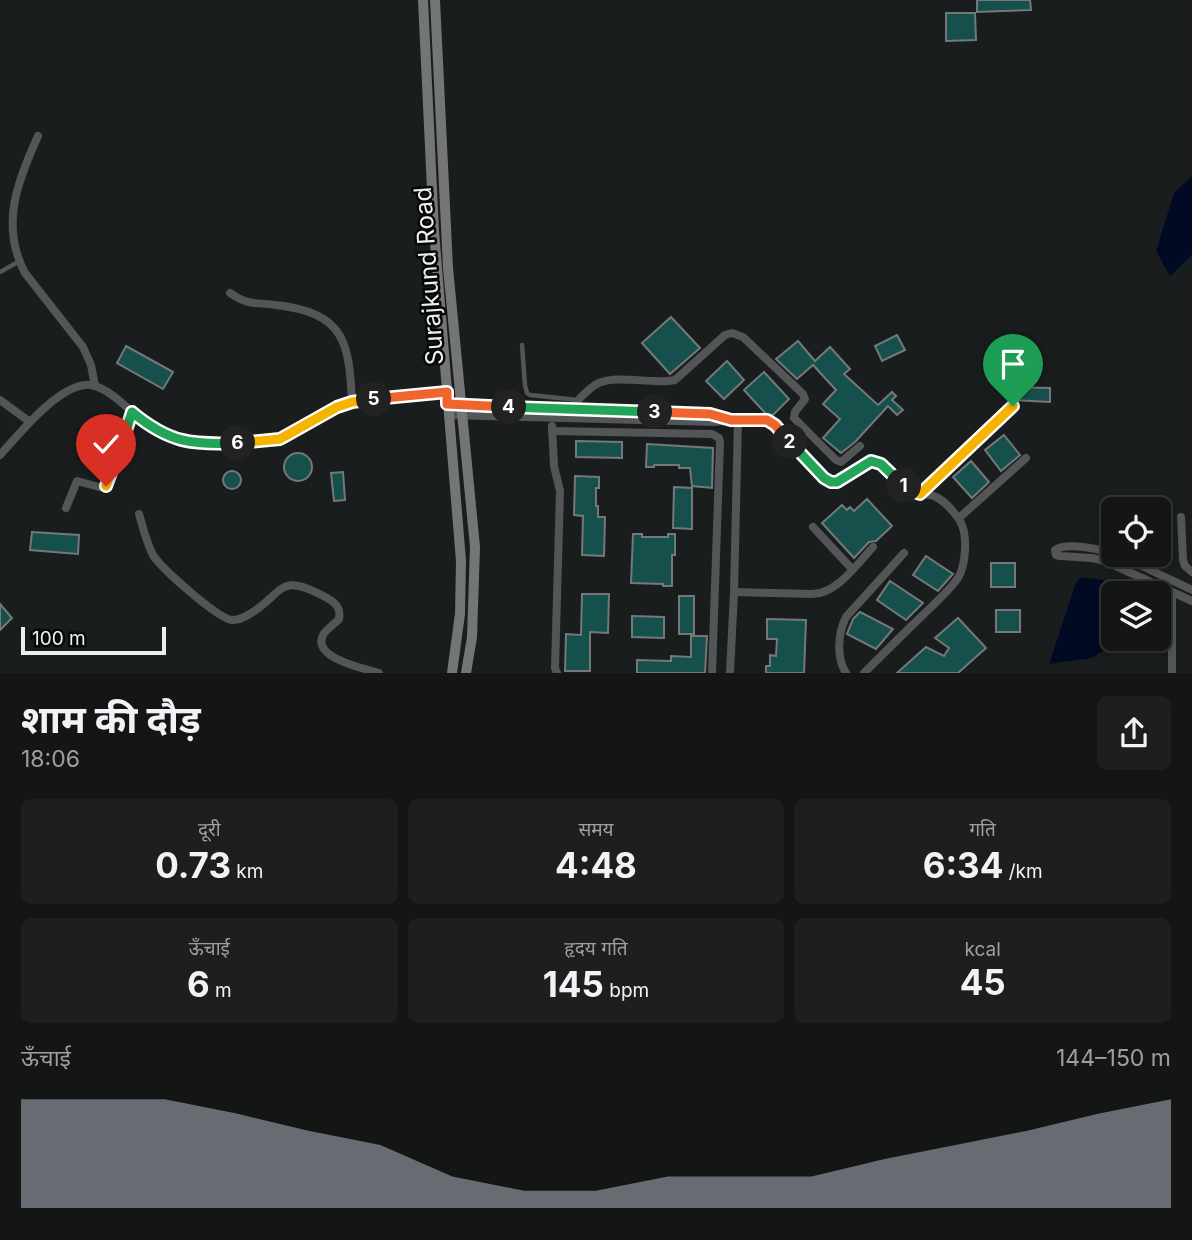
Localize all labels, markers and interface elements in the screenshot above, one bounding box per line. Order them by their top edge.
street label: Surajkund Road [408,186,449,366]
pin [983,334,1043,406]
icon: arrive [994,345,1032,383]
pin: 5 [356,382,392,416]
text: 5 [367,387,380,410]
pin: 4 [491,390,526,424]
pin: 3 [638,394,672,430]
text: 4 [502,395,515,418]
text: 3 [648,400,661,423]
pin [76,414,136,486]
pin: 2 [772,424,808,460]
icon: check [87,425,125,463]
pin: 6 [220,426,256,460]
text: 2 [784,430,795,453]
text: 6 [231,431,244,454]
pin: 1 [886,468,922,504]
text: 1 [899,474,908,497]
map controls [1101,497,1171,651]
button: locate [1101,497,1171,567]
button: layers [1101,581,1171,651]
scale bar [21,624,166,656]
text: 100 m [32,627,86,650]
text: शाम की दौड़ [21,696,201,742]
button: share [1097,696,1171,770]
text: 18:06 [21,745,80,773]
text: दूरी [198,818,221,841]
text: समय [578,818,614,841]
text: गति [969,818,996,841]
text: 0.73 [155,844,231,886]
text: 4:48 [555,844,637,886]
text: 6:34 [923,844,1003,886]
text: km [231,860,263,883]
text: /km [1003,860,1043,883]
text: ऊँचाई [189,937,230,960]
text: हृदय गति [564,937,628,960]
text: kcal [965,938,1001,961]
text: 45 [960,961,1006,1003]
text: 6 [187,963,210,1005]
text: 145 [543,963,604,1005]
text: m [210,979,232,1002]
text: bpm [604,979,649,1002]
text: ऊँचाई [21,1044,71,1072]
text: 144–150 m [1056,1044,1171,1072]

